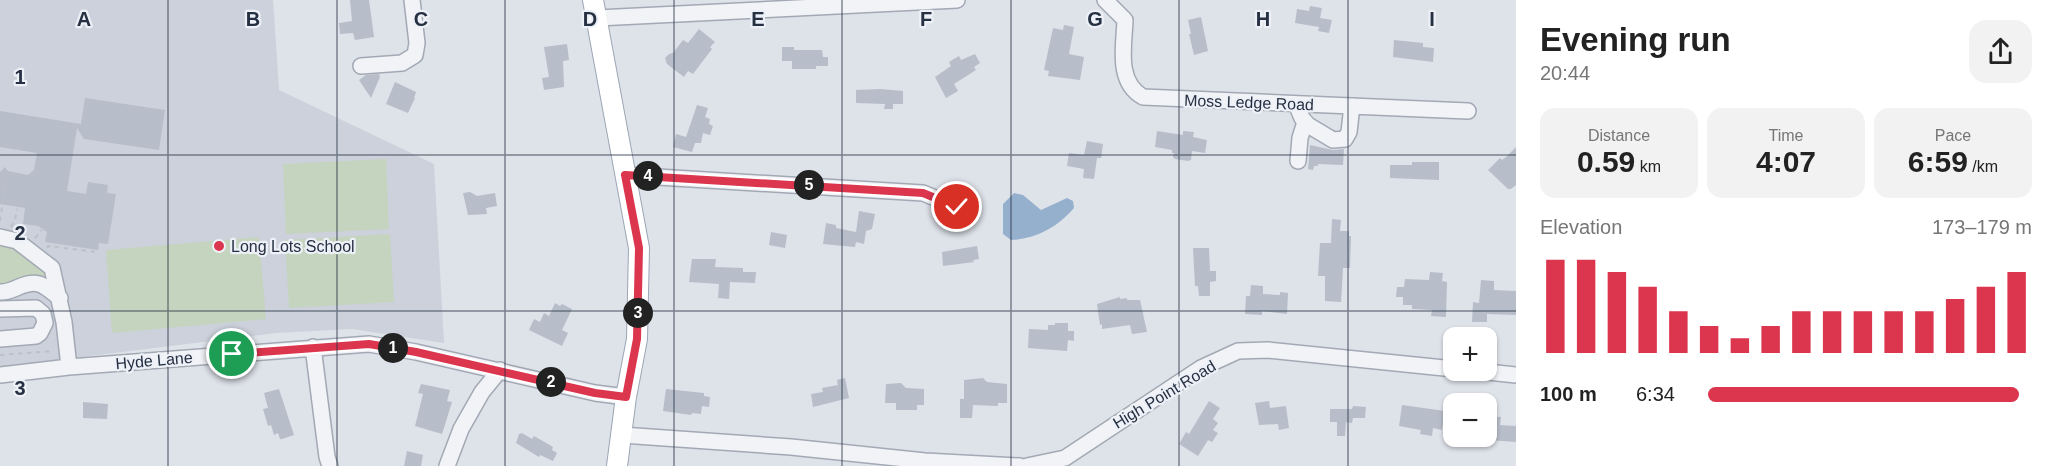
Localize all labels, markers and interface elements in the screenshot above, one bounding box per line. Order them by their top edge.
text: A [77,8,91,30]
text: B [246,8,260,30]
text: C [414,8,428,30]
text: D [583,8,597,30]
text: E [751,8,765,30]
text: F [920,8,932,30]
text: G [1087,8,1103,30]
text: H [1256,8,1270,30]
text: I [1429,8,1435,30]
button: share [1969,20,2032,83]
text: Evening run [1540,21,1731,58]
text: 20:44 [1540,62,1590,84]
text: 1 [14,66,26,88]
street label: Moss Ledge Road [1184,92,1314,113]
text: Distance [1588,127,1650,144]
text: Time [1769,127,1803,144]
text: Pace [1935,127,1971,144]
text: 0.59 [1577,145,1635,178]
text: 4:07 [1756,145,1816,178]
text: 6:59 [1908,145,1968,178]
text: km [1635,158,1661,175]
text: /km [1968,158,1998,175]
pin: 4 [633,161,663,191]
text: 4 [644,167,652,184]
pin: 5 [794,170,824,200]
text: 5 [805,176,813,193]
pin [931,181,982,232]
icon: check [940,190,973,223]
text: Elevation [1540,216,1622,238]
text: 173–179 m [1932,216,2032,238]
text: 2 [14,222,26,244]
place label: Long Lots School [231,238,355,255]
marker: Long Lots School [212,239,226,253]
pin: 3 [623,298,653,328]
text: 3 [634,304,642,321]
map controls [1443,327,1497,447]
button: + [1443,327,1497,381]
pin [206,328,257,379]
pin: 1 [378,333,408,363]
icon: arrive [215,337,248,370]
text: 1 [389,339,397,356]
street label: Hyde Lane [115,349,193,372]
street label: High Point Road [1110,357,1219,432]
pin: 2 [536,367,566,397]
text: 2 [547,373,555,390]
text: 3 [14,377,26,399]
text: 100 m [1540,383,1597,405]
text: 6:34 [1636,383,1675,405]
button: − [1443,393,1497,447]

